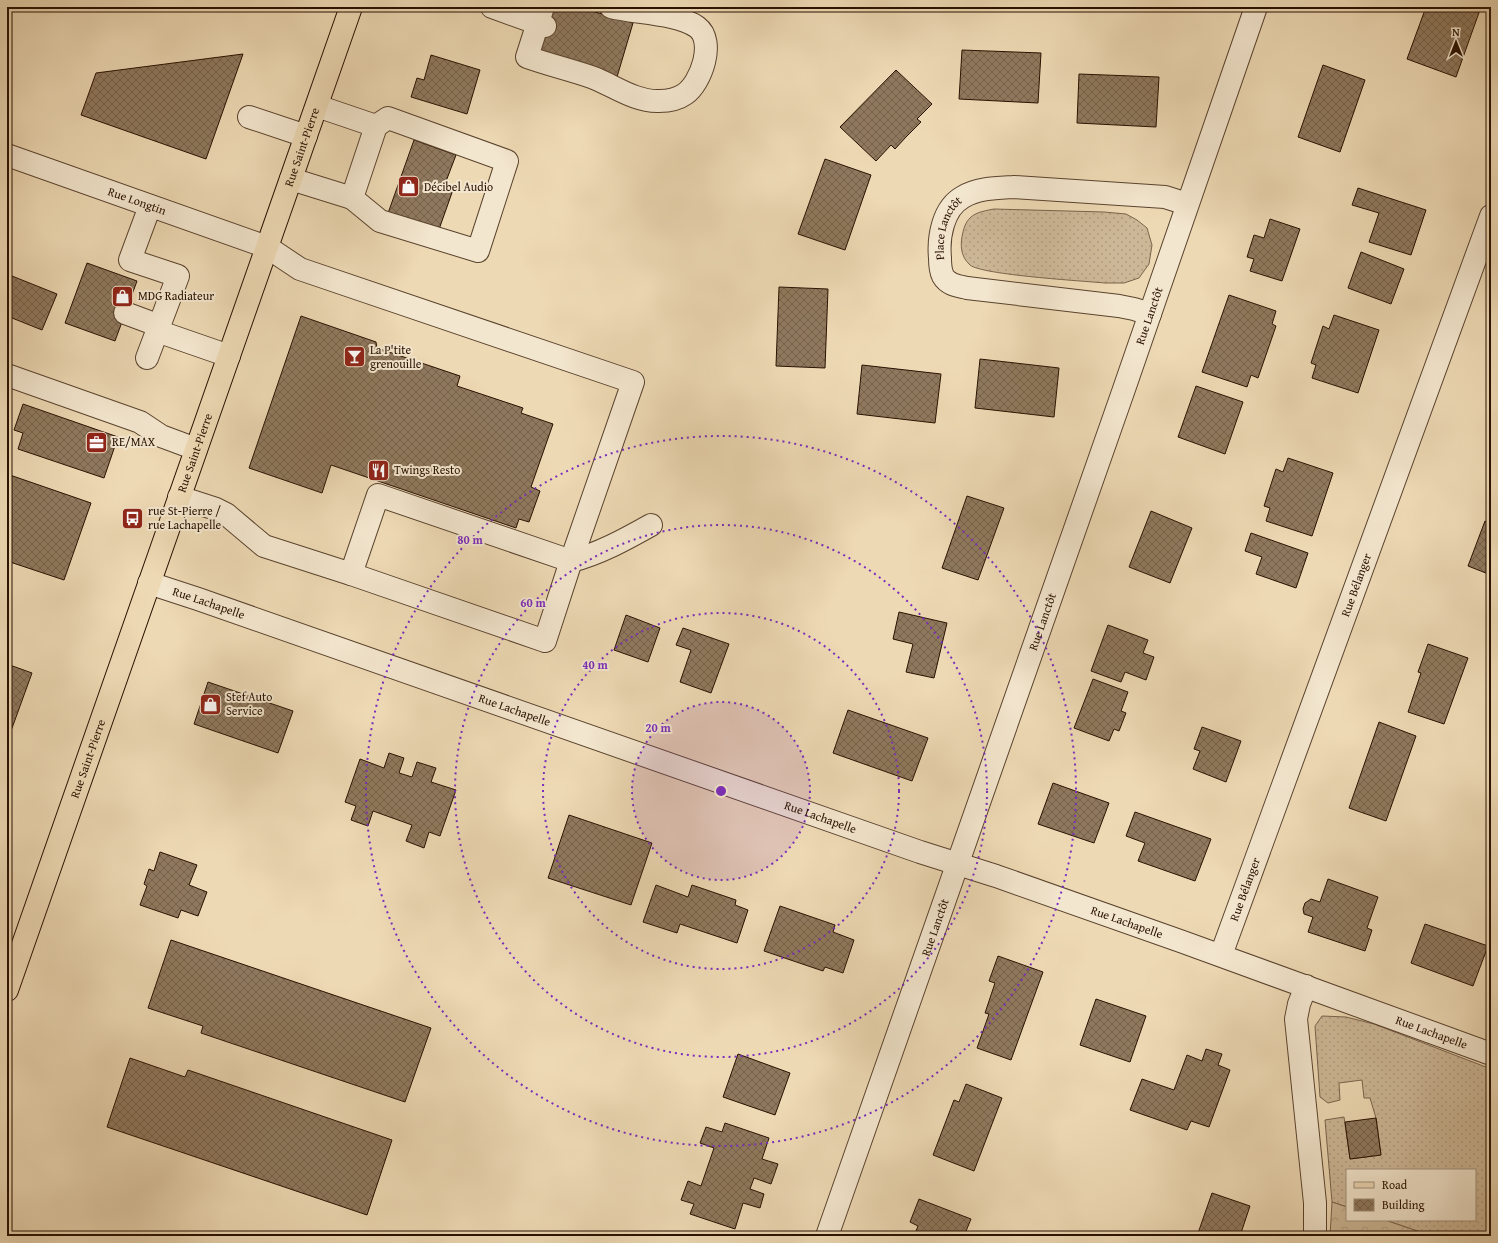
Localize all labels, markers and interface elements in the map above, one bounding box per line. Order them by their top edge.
north arrow [1436,22,1476,62]
text: N [1452,24,1460,40]
street label: Rue Saint-Pierre [280,105,323,189]
shop icon: Décibel Audio [395,174,421,200]
place label: Décibel Audio [424,178,493,195]
street label: Rue Longtin [106,182,169,219]
street label: Place Lanctôt [931,191,966,261]
shop icon: MDG Radiateur [109,283,135,309]
street label: Rue Lanctôt [1131,284,1167,347]
place label: MDG Radiateur [138,287,214,304]
place label: La P'tite grenouille [370,341,422,372]
bar icon: La P'tite grenouille [342,344,368,370]
street label: Rue Saint-Pierre [173,411,216,495]
office icon: RE/MAX [83,429,109,455]
place label: RE/MAX [112,433,156,450]
restaurant icon: Twings Resto [365,457,391,483]
place label: Twings Resto [394,461,460,478]
place label: rue St-Pierre / rue Lachapelle [148,502,222,533]
bus stop icon: rue St-Pierre / rue Lachapelle [119,505,145,531]
text: 80 m [457,531,483,548]
street label: Rue Bélanger [1336,551,1375,619]
street label: Rue Lachapelle [171,582,248,623]
street label: Rue Lanctôt [1024,590,1060,653]
text: 60 m [520,594,546,611]
text: 40 m [582,656,608,673]
place label: Stef Auto Service [226,688,272,719]
street label: Rue Lachapelle [476,689,553,730]
shop icon: Stef Auto Service [197,691,223,717]
street label: Rue Saint-Pierre [66,716,109,800]
text: 20 m [645,719,671,736]
centre of rings [714,784,728,798]
street label: Rue Lachapelle [782,796,859,837]
street label: Rue Bélanger [1225,855,1264,923]
street label: Rue Lanctôt [917,895,953,958]
street label: Rue Lachapelle [1089,901,1166,942]
street label: Rue Lachapelle [1393,1011,1470,1053]
legend [1346,1169,1476,1221]
text: Road [1382,1176,1408,1193]
text: Building [1382,1196,1425,1213]

